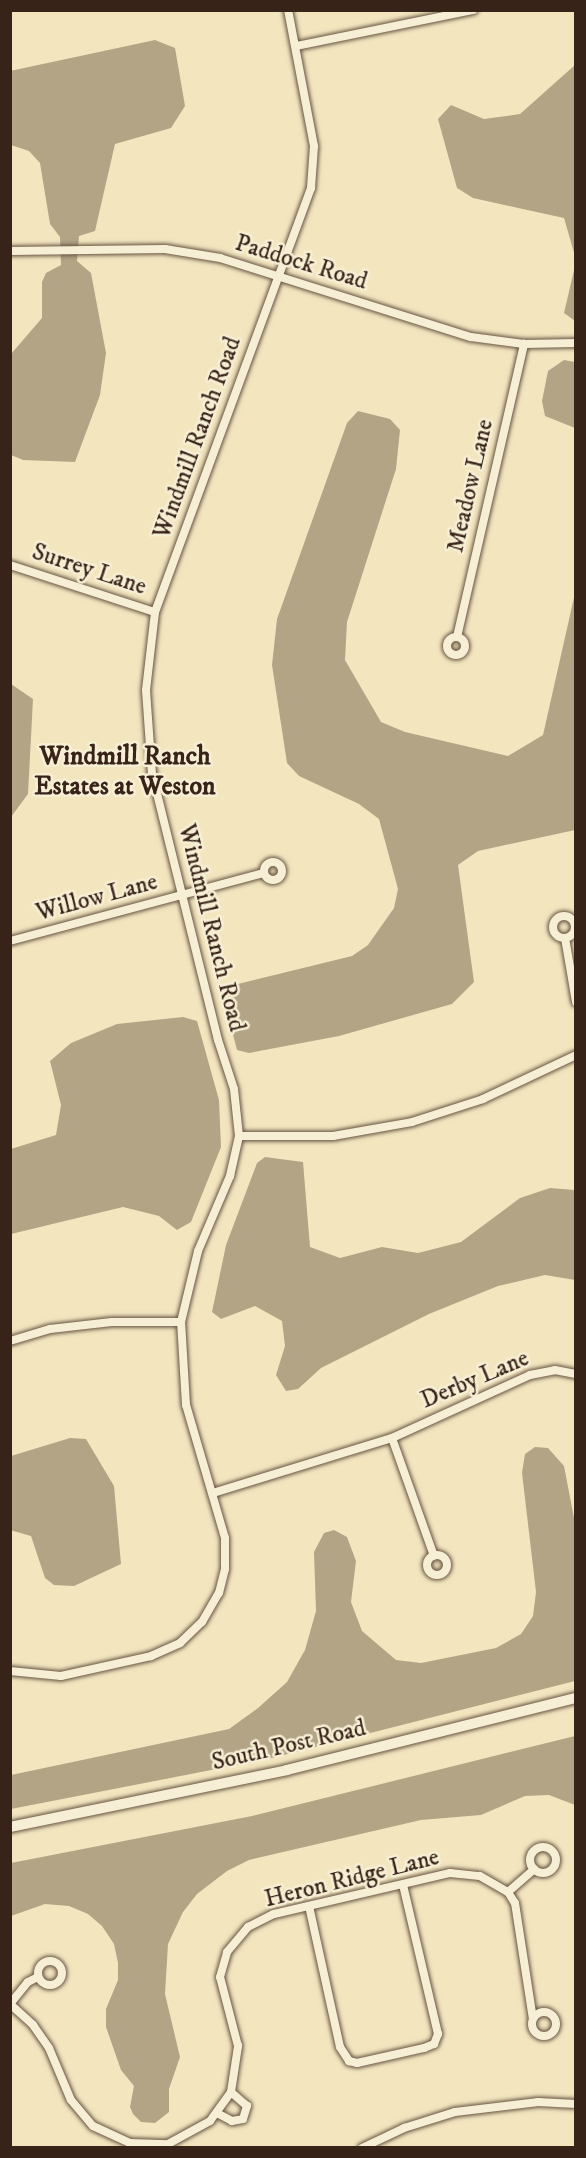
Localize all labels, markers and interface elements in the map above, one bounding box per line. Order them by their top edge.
street label: Paddock Road [231,229,371,297]
street label: Windmill Ranch Road [148,333,248,543]
street label: Meadow Lane [442,417,500,555]
street label: Surrey Lane [28,538,150,602]
district label: Windmill Ranch Estates at Weston [34,741,216,802]
street label: Windmill Ranch Road [171,821,251,1035]
street label: Willow Lane [33,868,161,928]
street label: Derby Lane [417,1344,533,1416]
street label: South Post Road [209,1714,369,1778]
street label: Heron Ridge Lane [262,1843,442,1915]

